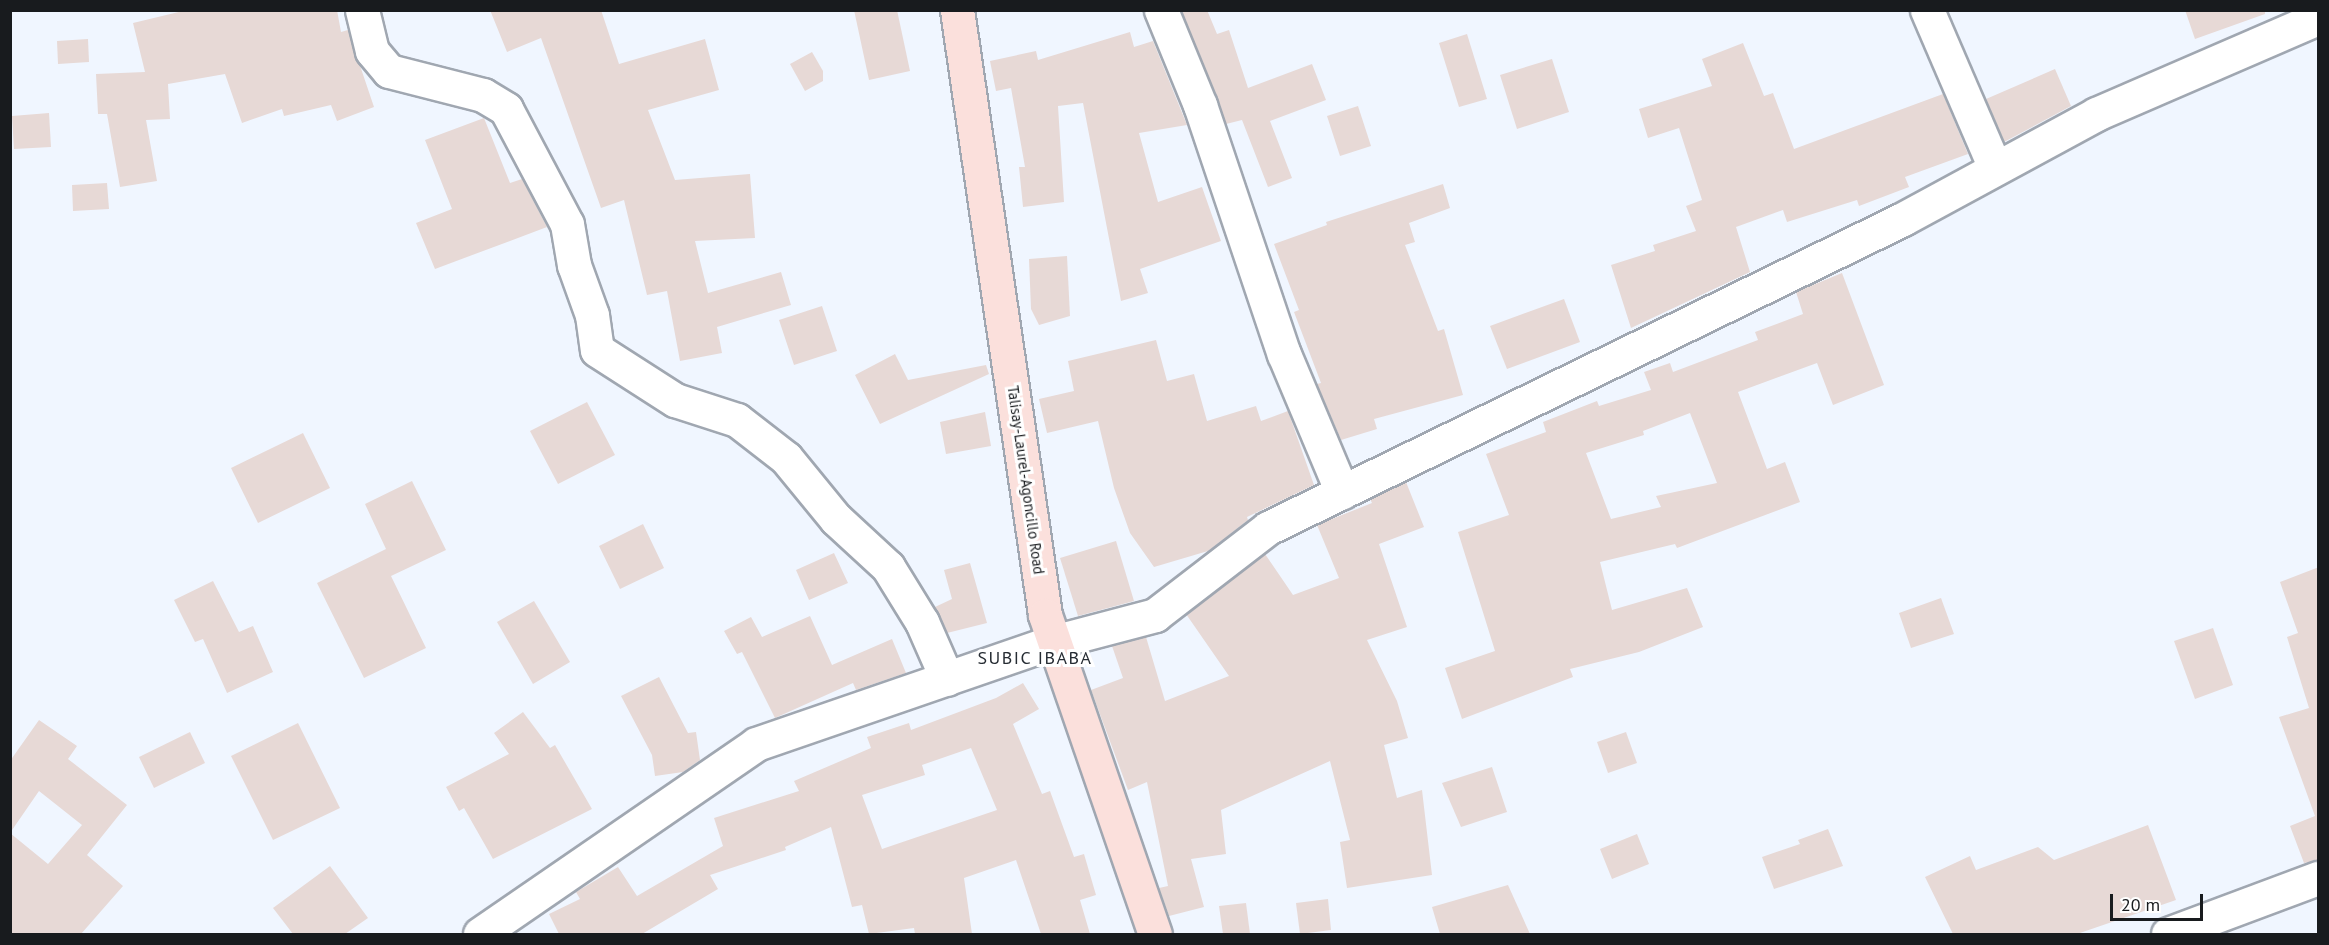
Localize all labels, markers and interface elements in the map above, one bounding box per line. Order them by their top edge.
street label: Talisay-Laurel-Agoncillo Road [1004,384,1048,576]
district label: SUBIC IBABA [977,647,1093,669]
scale bar [2113,882,2206,920]
text: 20 m [2121,893,2160,916]

